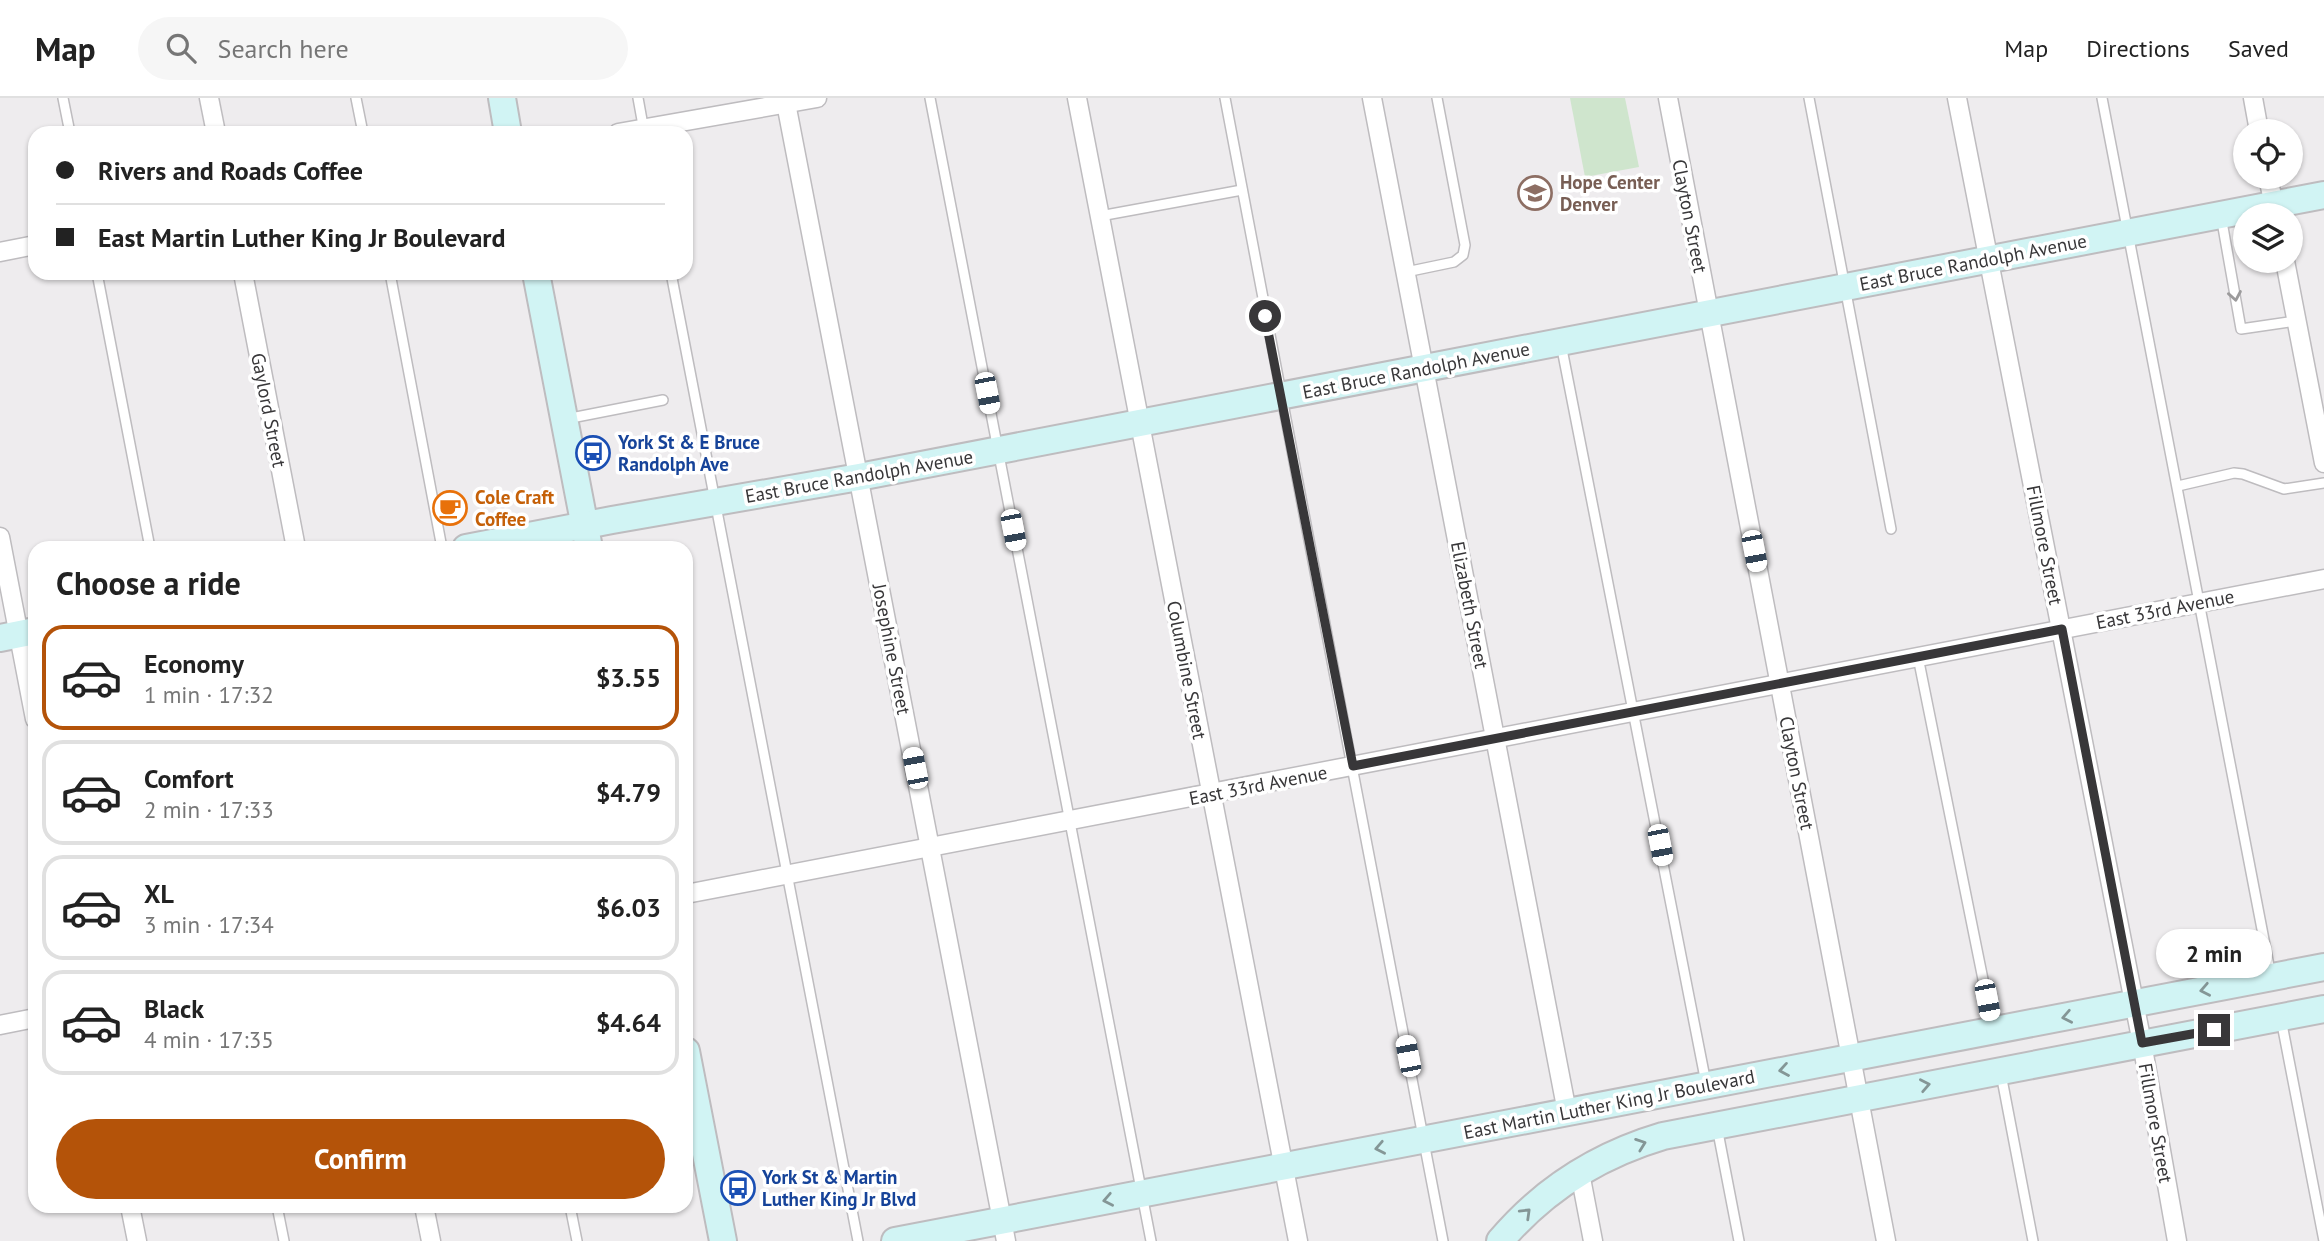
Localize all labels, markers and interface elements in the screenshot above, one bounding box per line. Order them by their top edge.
search box [138,17,628,80]
text: Map [35,27,96,70]
icon: search [162,29,200,67]
text: Search here [218,32,349,65]
text: Map [2004,33,2048,64]
text: Directions [2086,33,2190,64]
text: Saved [2228,33,2289,64]
map controls [2233,119,2303,273]
button: locate [2233,119,2303,189]
text: Rivers and Roads Coffee [98,154,363,187]
street label: Clayton Street [1667,157,1713,275]
place label: Hope Center Denver [1560,170,1660,216]
school or university icon: Hope Center Denver [1516,174,1554,212]
button: layers [2233,203,2303,273]
text: East Martin Luther King Jr Boulevard [98,221,505,254]
street label: East Bruce Randolph Avenue [1857,228,2089,296]
one-way arrow [2227,290,2242,302]
route start [1249,300,1281,332]
street label: East Bruce Randolph Avenue [1300,336,1532,404]
street label: Gaylord Street [246,351,292,470]
car [973,370,1002,416]
place label: York St & E Bruce Randolph Ave [617,430,760,476]
bus stop icon: York St & E Bruce Randolph Ave [574,434,612,472]
street label: East Bruce Randolph Avenue [743,444,975,508]
street label: Fillmore Street [2022,483,2068,607]
place label: Cole Craft Coffee [475,485,554,531]
cafe icon: Cole Craft Coffee [431,489,469,527]
car [999,507,1028,553]
car [1740,528,1769,574]
street label: Elizabeth Street [1446,539,1494,671]
text: Choose a ride [56,562,241,604]
street label: Josephine Street [867,581,917,717]
street label: East 33rd Avenue [2094,584,2236,634]
street label: Columbine Street [1162,599,1212,742]
icon: car [60,646,123,709]
text: Economy [144,647,244,680]
text: $3.55 [596,661,661,694]
text: 1 min · 17:32 [144,680,274,709]
street label: Clayton Street [1774,714,1820,832]
car [901,745,930,791]
street label: East 33rd Avenue [1187,760,1329,810]
icon: car [60,761,123,824]
text: Comfort [144,762,234,795]
text: $4.79 [596,776,661,809]
text: 2 min · 17:33 [144,795,274,824]
car [1646,822,1675,868]
icon: car [60,876,123,939]
text: XL [144,877,174,910]
text: $6.03 [596,891,661,924]
text: 3 min · 17:34 [144,910,274,939]
callout: 2 min [2156,928,2272,978]
text: 2 min [2186,939,2242,968]
car [1973,977,2002,1023]
one-way arrow [2199,982,2211,997]
icon: car [60,991,123,1054]
text: Black [144,992,204,1025]
text: $4.64 [596,1006,661,1039]
one-way arrow [2061,1008,2073,1023]
route end [2198,1014,2230,1046]
text: 4 min · 17:35 [144,1025,274,1054]
car [1394,1033,1423,1079]
street label: Fillmore Street [2134,1061,2178,1185]
one-way arrow [1778,1062,1790,1077]
street label: East Martin Luther King Jr Boulevard [1461,1064,1757,1144]
one-way arrow [1919,1078,1931,1093]
button: Confirm [56,1119,665,1199]
one-way arrow [1635,1138,1647,1152]
one-way arrow [1374,1139,1386,1154]
place label: York St & Martin Luther King Jr Blvd [761,1165,916,1211]
bus stop icon: York St & Martin Luther King Jr Blvd [719,1169,757,1207]
one-way arrow [1102,1192,1114,1207]
one-way arrow [1518,1208,1531,1221]

